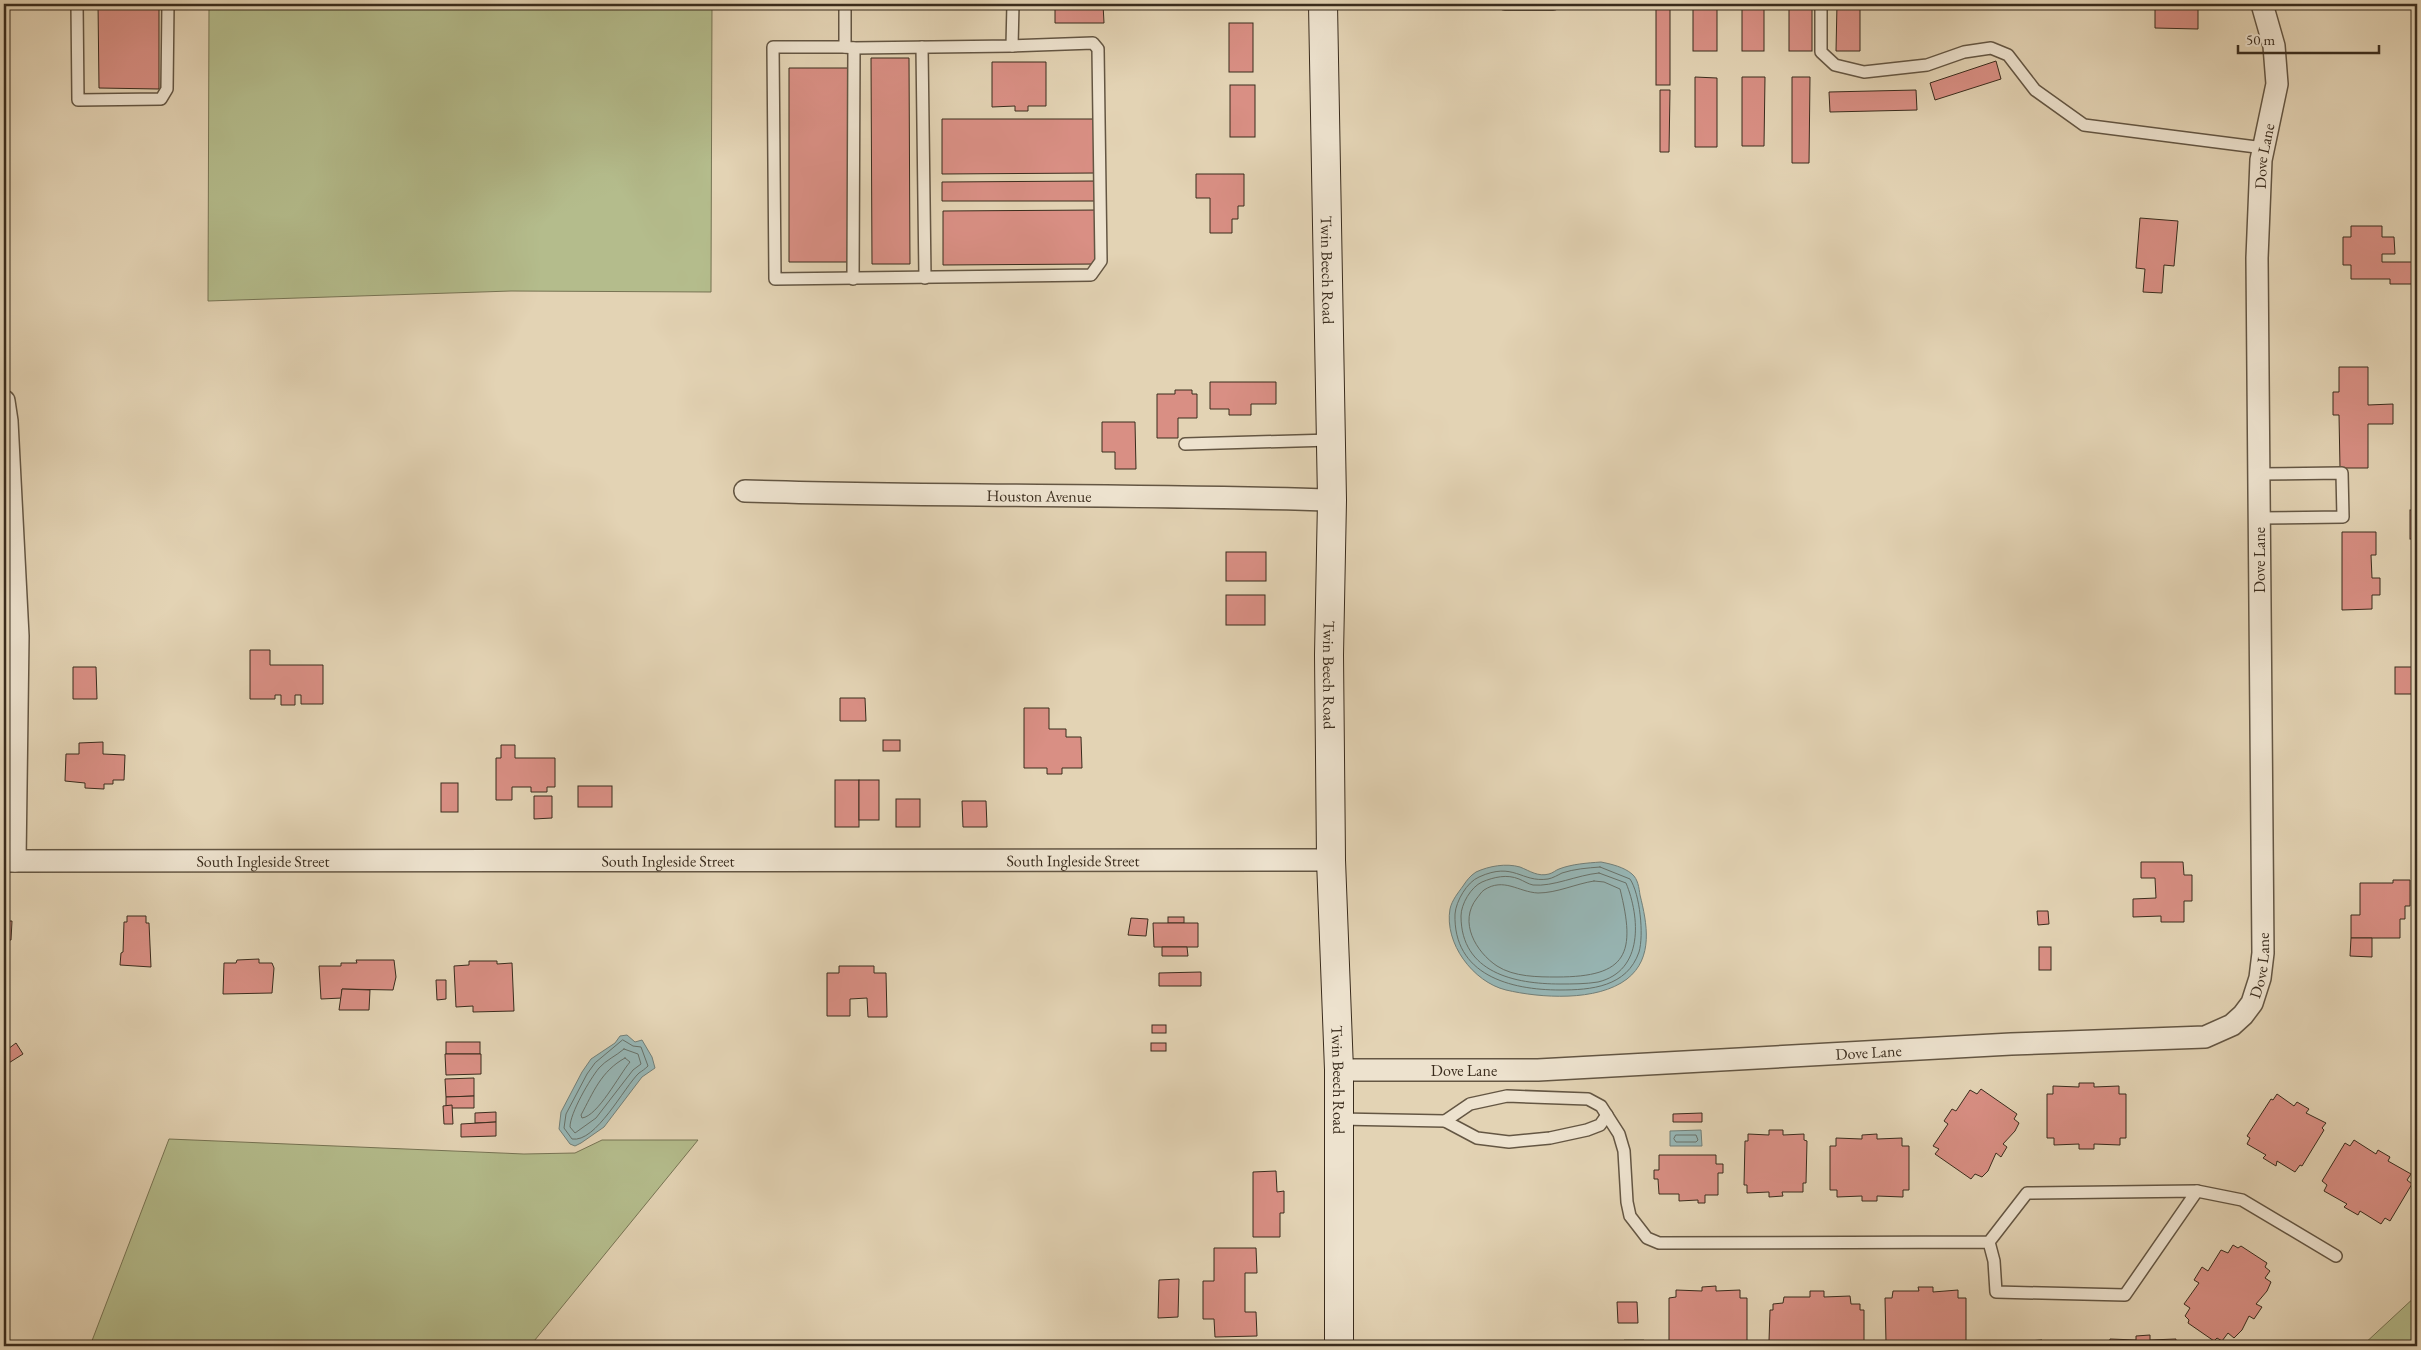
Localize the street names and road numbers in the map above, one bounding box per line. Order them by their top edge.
street label: Dove Lane [2249,121,2279,189]
street label: Twin Beech Road [1316,215,1339,325]
street label: Houston Avenue [986,485,1092,506]
street label: Dove Lane [2249,527,2270,593]
street label: Twin Beech Road [1318,620,1340,730]
street label: South Ingleside Street [196,850,330,871]
street label: South Ingleside Street [601,850,735,871]
street label: South Ingleside Street [1006,850,1140,871]
street label: Dove Lane [2244,932,2274,1001]
street label: Twin Beech Road [1327,1025,1350,1135]
street label: Dove Lane [1835,1040,1902,1064]
street label: Dove Lane [1431,1060,1497,1081]

